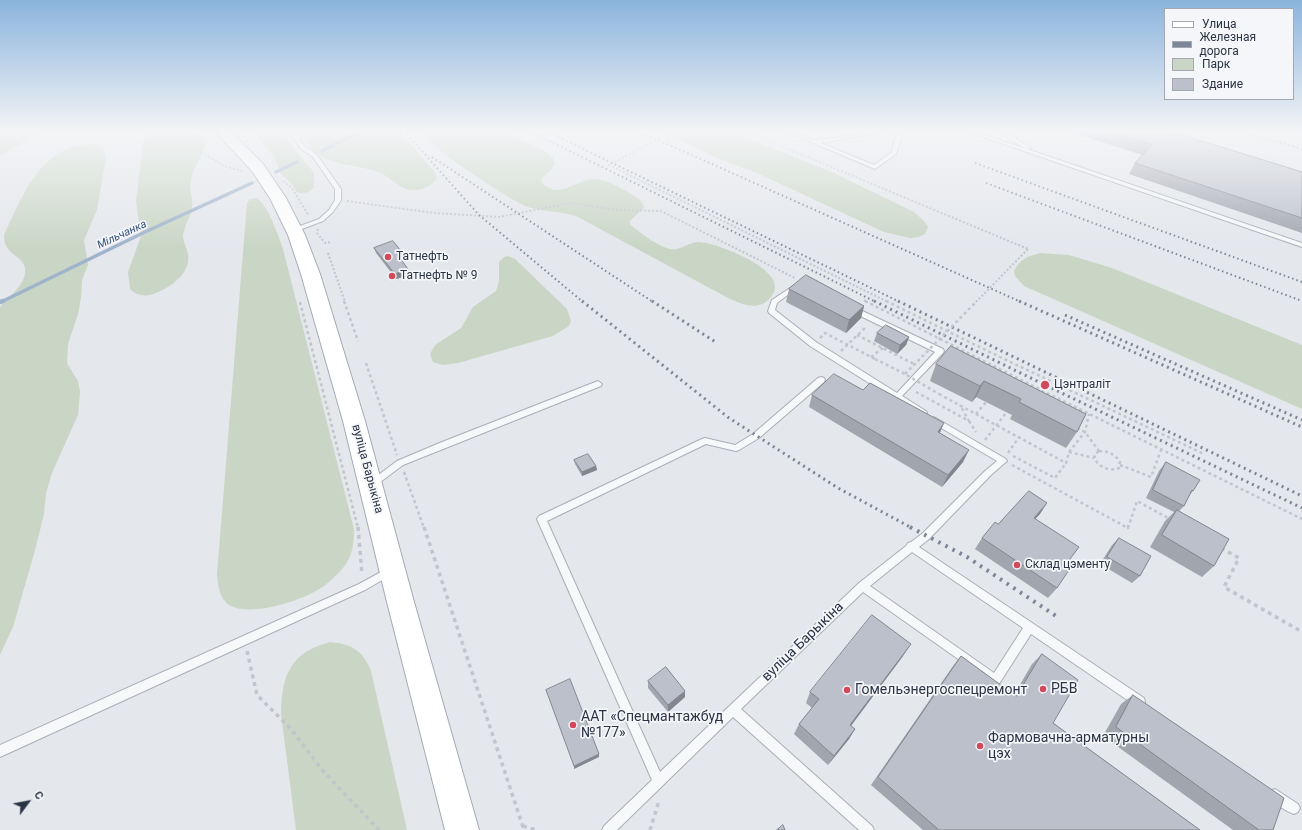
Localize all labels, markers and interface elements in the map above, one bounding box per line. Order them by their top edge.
legend [1164,8,1294,100]
text: Улица [1202,17,1237,31]
text: Железная дорога [1200,30,1256,58]
text: Парк [1202,57,1230,71]
text: Здание [1202,77,1243,91]
water label: Мільчанка [95,218,149,252]
place label: Татнефть [396,250,449,264]
marker: Татнефть [383,252,393,262]
place label: Татнефть № 9 [400,269,478,283]
marker: Татнефть № 9 [387,271,397,281]
place label: Цэнтраліт [1054,378,1111,392]
marker: Цэнтраліт [1039,379,1051,391]
street label: вуліца Барыкіна [348,423,386,515]
place label: Склад цэменту [1025,558,1110,572]
marker: Склад цэменту [1012,560,1022,570]
street label: вуліца Барыкіна [759,599,847,685]
place label: РБВ [1051,681,1077,697]
place label: Гомельэнергоспецремонт [855,682,1027,698]
marker: РБВ [1038,684,1048,694]
marker: Гомельэнергоспецремонт [842,685,852,695]
place label: ААТ «Спецмантажбуд №177» [581,709,723,742]
marker: ААТ «Спецмантажбуд №177» [568,720,578,730]
place label: Фармовачна-арматурны цэх [988,730,1149,762]
marker: Фармовачна-арматурны цэх [975,741,985,751]
north arrow [8,782,48,822]
text: С [31,789,46,802]

